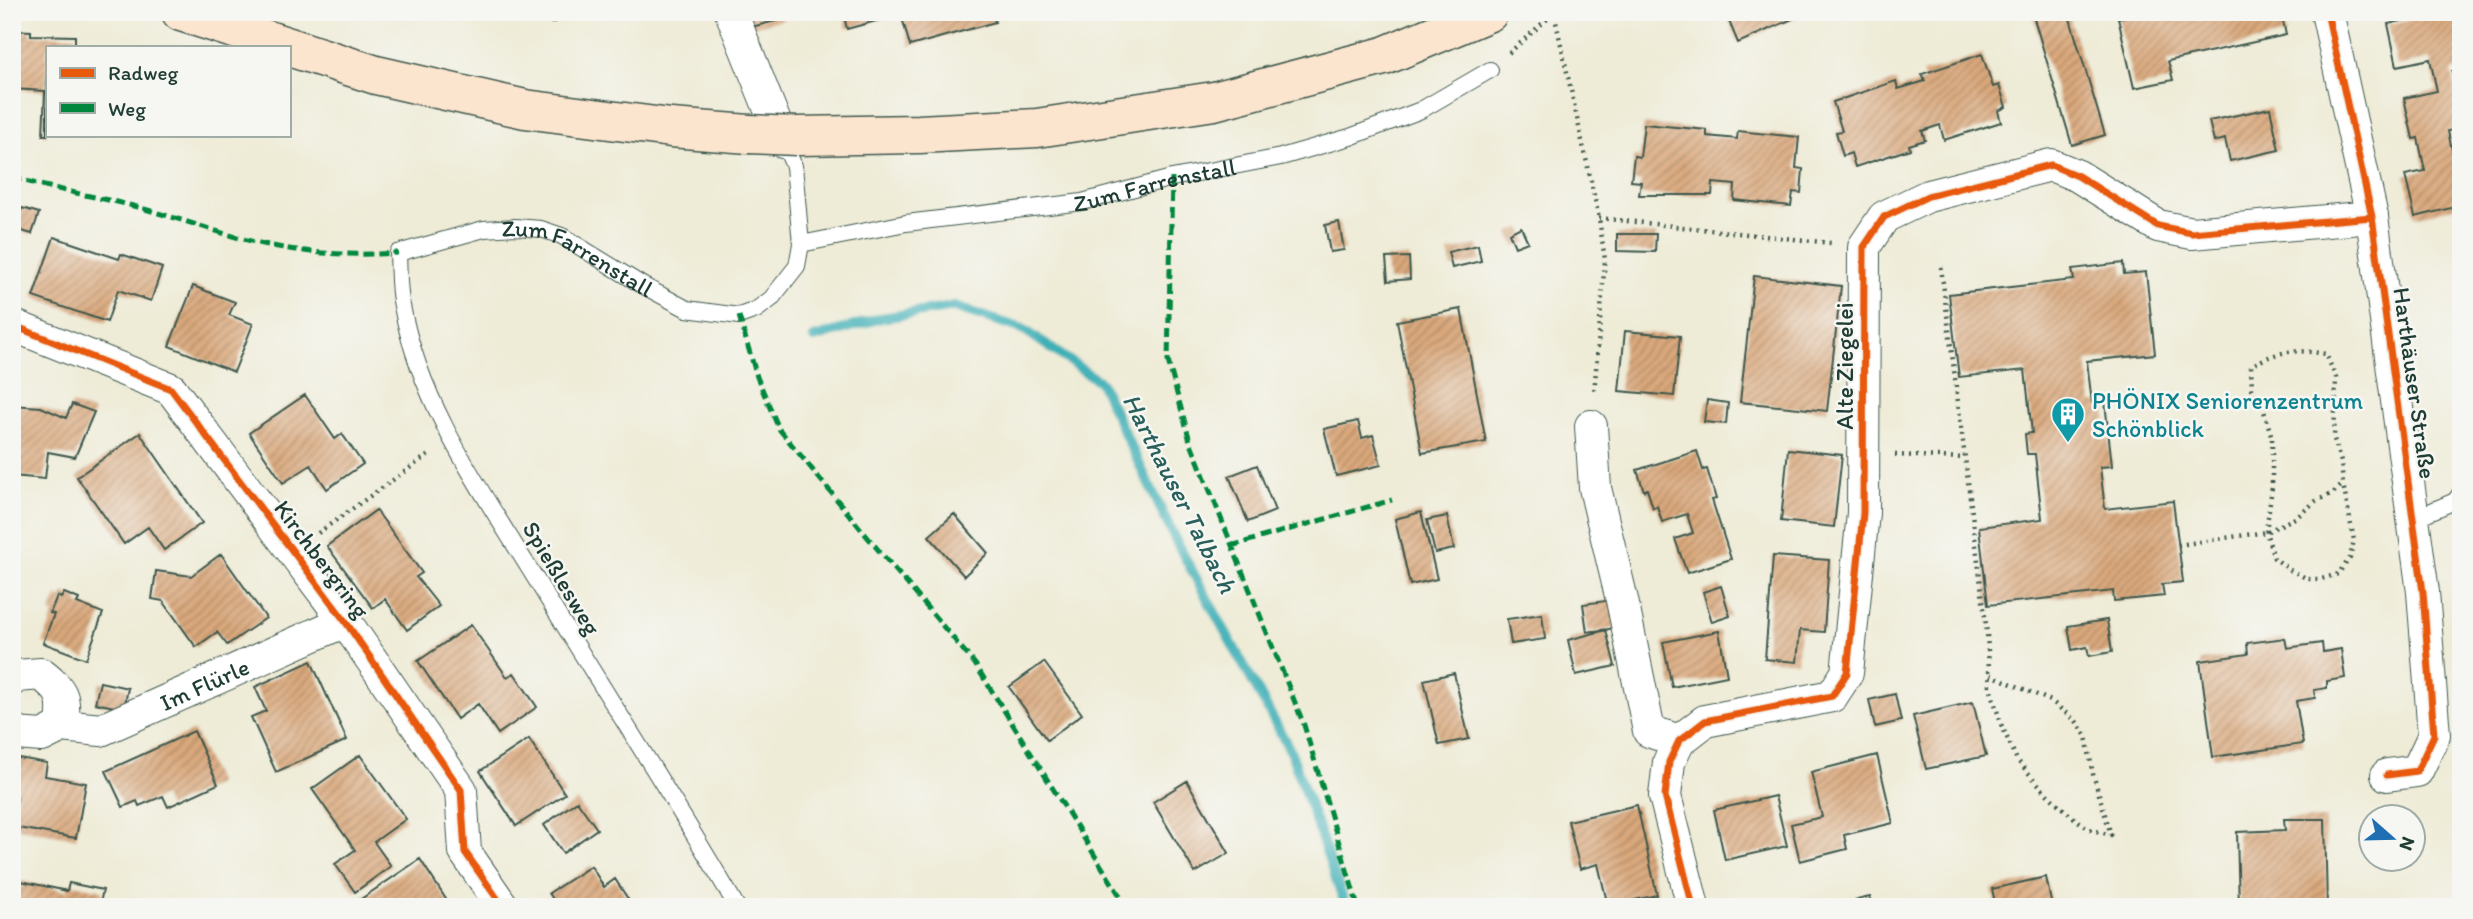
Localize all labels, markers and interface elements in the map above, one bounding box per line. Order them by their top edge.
legend [46,46,290,136]
text: Radweg [108,60,178,85]
text: Weg [108,96,146,121]
street label: Zum Farrenstall [1072,151,1238,217]
street label: Zum Farrenstall [501,212,659,303]
street label: Harthäuser Straße [2387,285,2443,481]
street label: Alte Ziegelei [1830,302,1859,430]
place label: PHÖNIX Seniorenzentrum Schönblick [2092,386,2363,443]
water label: Harthauser Talbach [1116,388,1244,598]
building icon: PHÖNIX Seniorenzentrum Schönblick [2049,395,2087,444]
street label: Kirchbergring [268,494,376,624]
street label: Spießlesweg [517,516,608,641]
street label: Im Flürle [155,651,253,716]
north arrow [2358,804,2428,874]
text: N [2395,834,2421,854]

